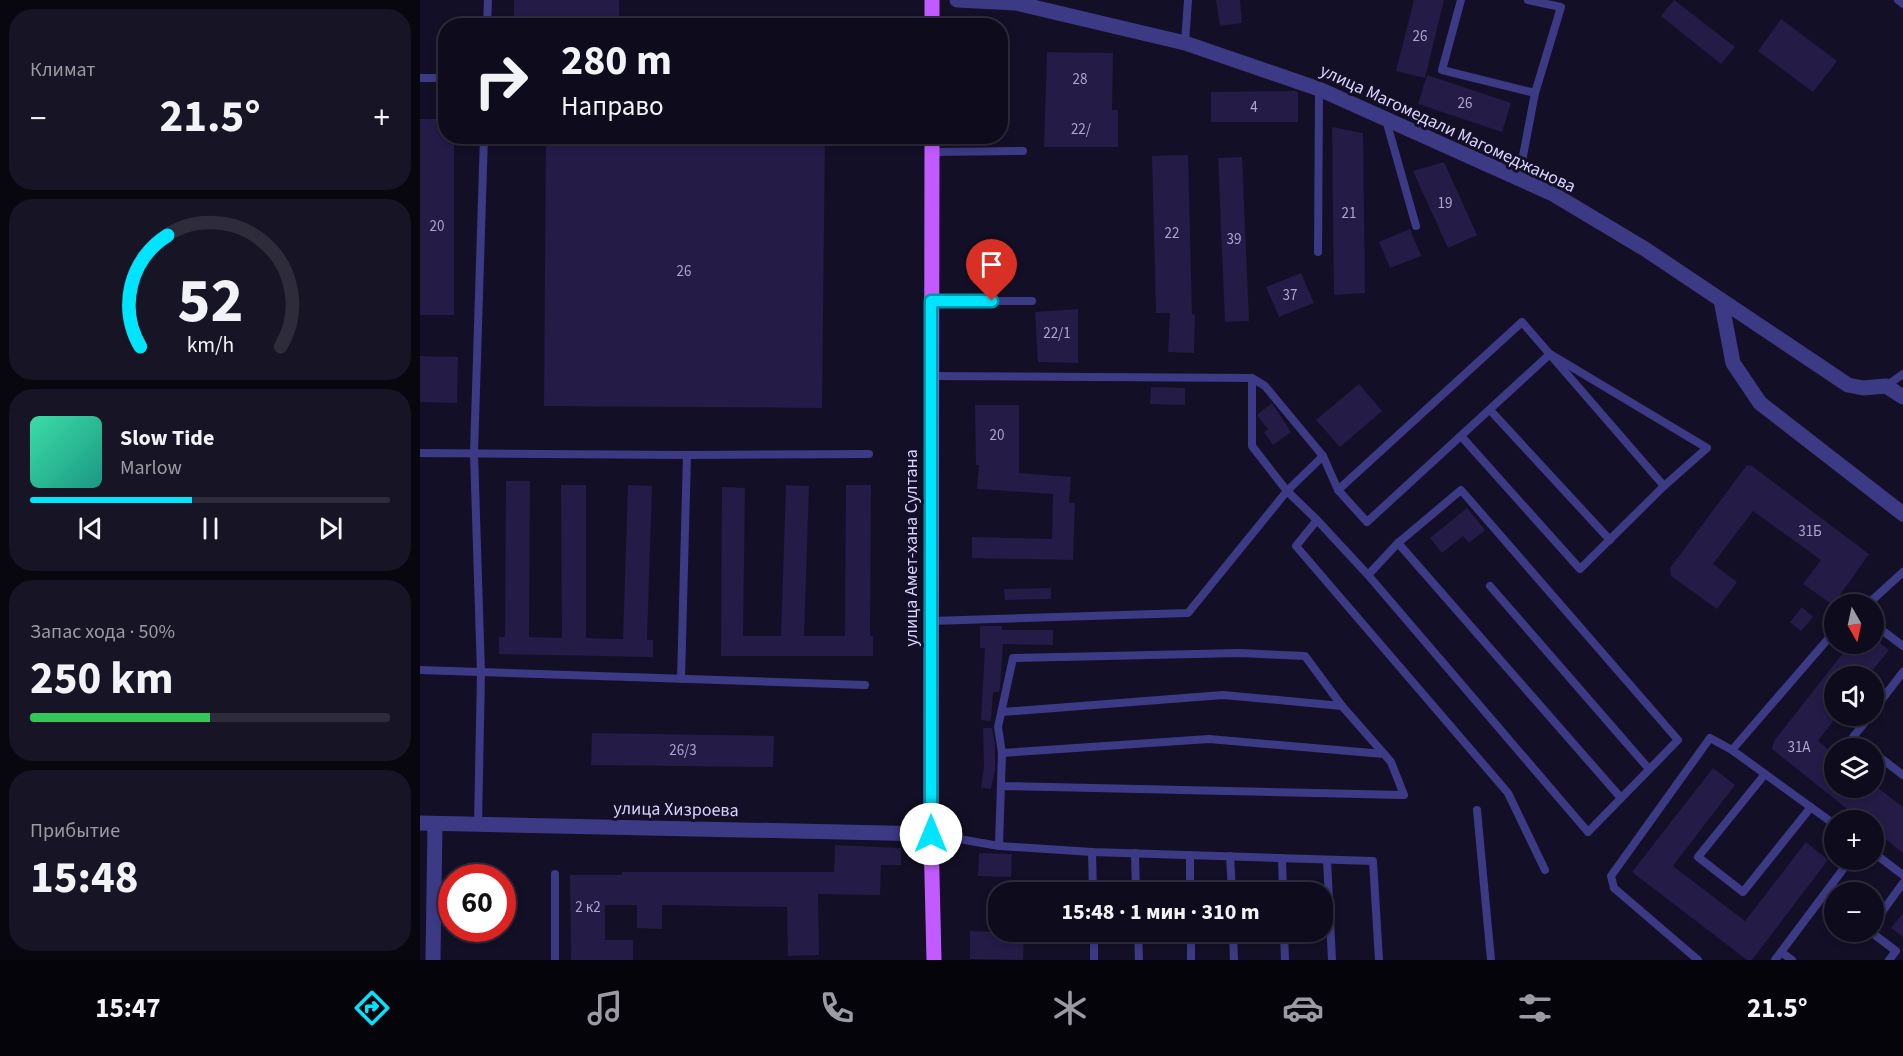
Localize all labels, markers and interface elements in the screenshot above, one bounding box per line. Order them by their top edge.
house number: 26 [1413,26,1427,47]
text: 280 m [561,31,672,91]
icon: right [462,42,540,120]
text: Климат [30,56,96,84]
street label: улица Магомедали Магомеджановa [1316,58,1580,199]
house number: 28 [1073,69,1087,90]
text: 21.5° [159,85,261,149]
text: Направо [561,87,664,126]
house number: 26 [1458,93,1472,114]
text: − [30,95,46,142]
text: + [374,95,390,142]
house number: 4 [1250,97,1258,118]
house number: 22/ [1071,119,1092,140]
house number: 19 [1438,193,1452,214]
house number: 21 [1342,203,1356,224]
house number: 20 [430,216,444,237]
house number: 22 [1165,223,1179,244]
house number: 39 [1227,229,1241,250]
pin [966,239,1017,301]
icon: arrive [975,248,1008,281]
text: 52 [177,257,243,346]
house number: 26 [677,261,691,282]
house number: 37 [1283,285,1297,306]
house number: 22/1 [1043,323,1071,344]
text: km/h [186,330,234,361]
text: Slow Tide [120,422,214,454]
house number: 20 [990,425,1004,446]
street label: улица Амет-хана Султана [899,449,924,647]
text: Marlow [120,454,182,482]
icon: previous [74,512,107,545]
icon: pause [194,512,227,545]
icon: next [314,512,347,545]
house number: 31Б [1798,521,1822,542]
north arrow [1824,594,1884,654]
map controls [1824,594,1884,942]
text: Запас хода · 50% [30,618,175,646]
text: 250 km [30,647,174,711]
button: sound [1824,666,1884,726]
house number: 31А [1787,737,1811,758]
button: layers [1824,738,1884,798]
house number: 26/3 [669,740,697,761]
street label: улица Хизроева [613,796,739,823]
position arrow [899,802,963,866]
button: + [1824,810,1884,870]
text: Прибытие [30,817,120,845]
text: 15:48 [30,846,139,910]
speed limit sign: 60 [438,864,516,942]
button: − [1824,882,1884,942]
text: 15:48 · 1 мин · 310 m [1061,896,1260,928]
house number: 2 к2 [575,897,601,918]
icon: directions [351,987,393,1029]
icon: music [584,987,626,1029]
icon: phone [816,987,858,1029]
icon: climate [1049,987,1091,1029]
icon: car [1282,987,1324,1029]
icon: filters [1514,987,1556,1029]
text: 15:47 [95,989,160,1028]
text: 21.5° [1747,989,1808,1028]

